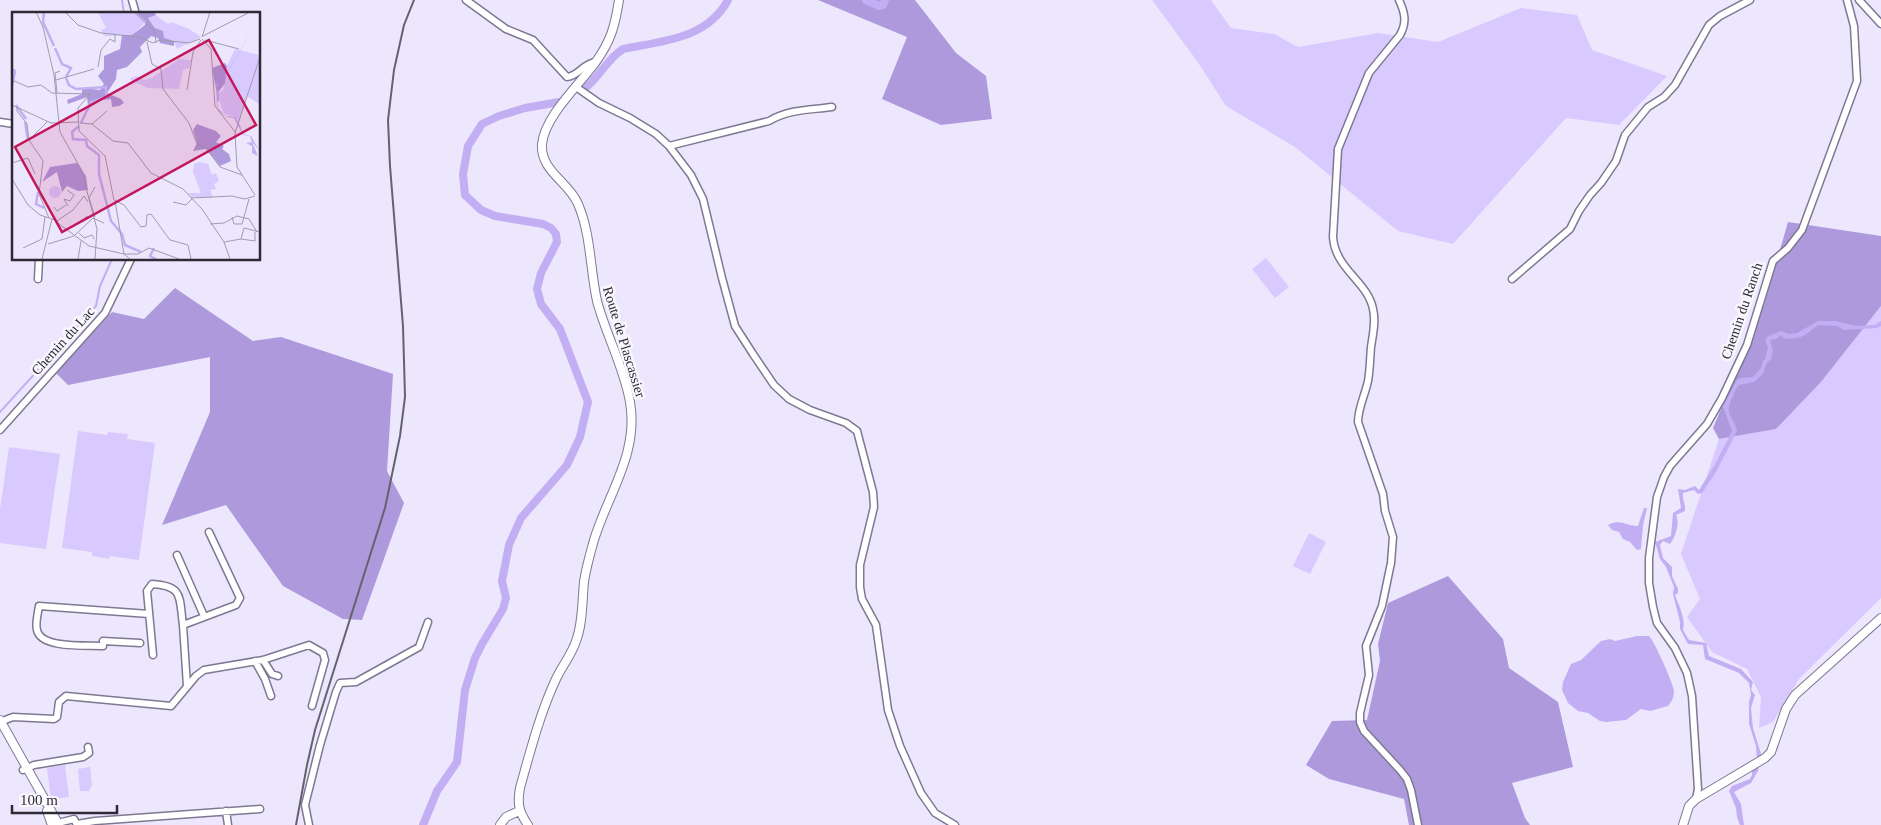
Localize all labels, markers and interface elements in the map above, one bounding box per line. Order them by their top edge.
inset map [12,12,260,260]
street label: Chemin du Ranch [1718,261,1766,361]
street label: Route de Plascassier [600,285,648,400]
street label: Chemin du Lac [29,304,97,378]
scale bar [12,782,118,814]
text: 100 m [20,792,58,808]

